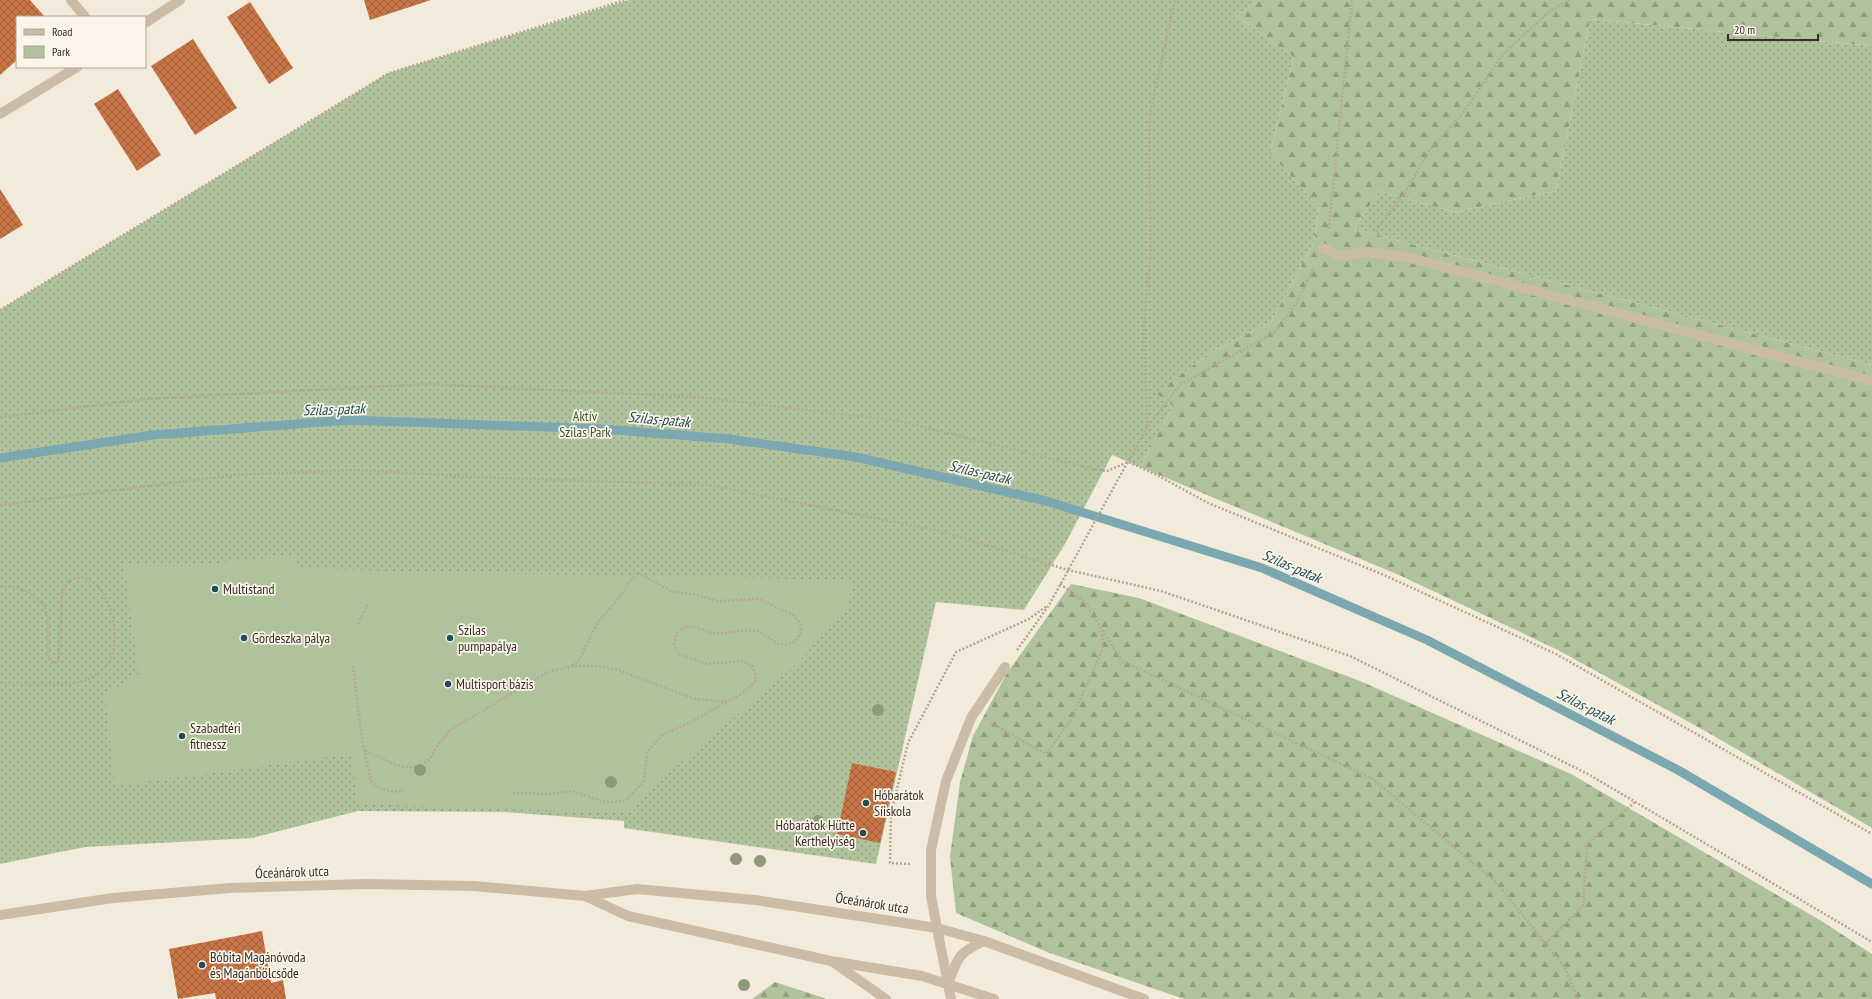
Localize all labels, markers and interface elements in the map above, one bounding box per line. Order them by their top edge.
legend [16,16,146,68]
scale bar [1728,16,1818,42]
text: 20 m [1734,22,1755,37]
text: Road [52,24,72,39]
text: Park [52,44,70,59]
water label: Szilas-patak [302,398,368,420]
park label: Aktív Szilas Park [559,407,611,441]
water label: Szilas-patak [627,407,693,431]
water label: Szilas-patak [947,456,1015,489]
water label: Szilas-patak [1260,545,1326,588]
place label: Multistand [223,580,275,598]
marker: Multistand [210,584,220,594]
place label: Szilas pumpapálya [458,621,517,655]
place label: Gördeszka pálya [252,629,330,647]
marker: Gördeszka pálya [239,633,249,643]
marker: Szilas pumpapálya [445,633,455,643]
place label: Multisport bázis [456,675,534,693]
marker: Multisport bázis [443,679,453,689]
water label: Szilas-patak [1554,683,1620,730]
place label: Szabadtéri fitnessz [190,719,241,753]
marker: Szabadtéri fitnessz [177,731,187,741]
place label: Hóbarátok Síiskola [874,786,924,820]
marker: Hóbarátok Síiskola [861,798,871,808]
place label: Hóbarátok Hütte Kerthelyiség [776,816,855,850]
marker: Hóbarátok Hütte Kerthelyiség [858,828,868,838]
street label: Óceánárok utca [255,862,329,882]
street label: Óceánárok utca [834,888,910,918]
place label: Bóbita Magánóvoda és Magánbölcsőde [210,948,306,982]
marker: Bóbita Magánóvoda és Magánbölcsőde [197,960,207,970]

